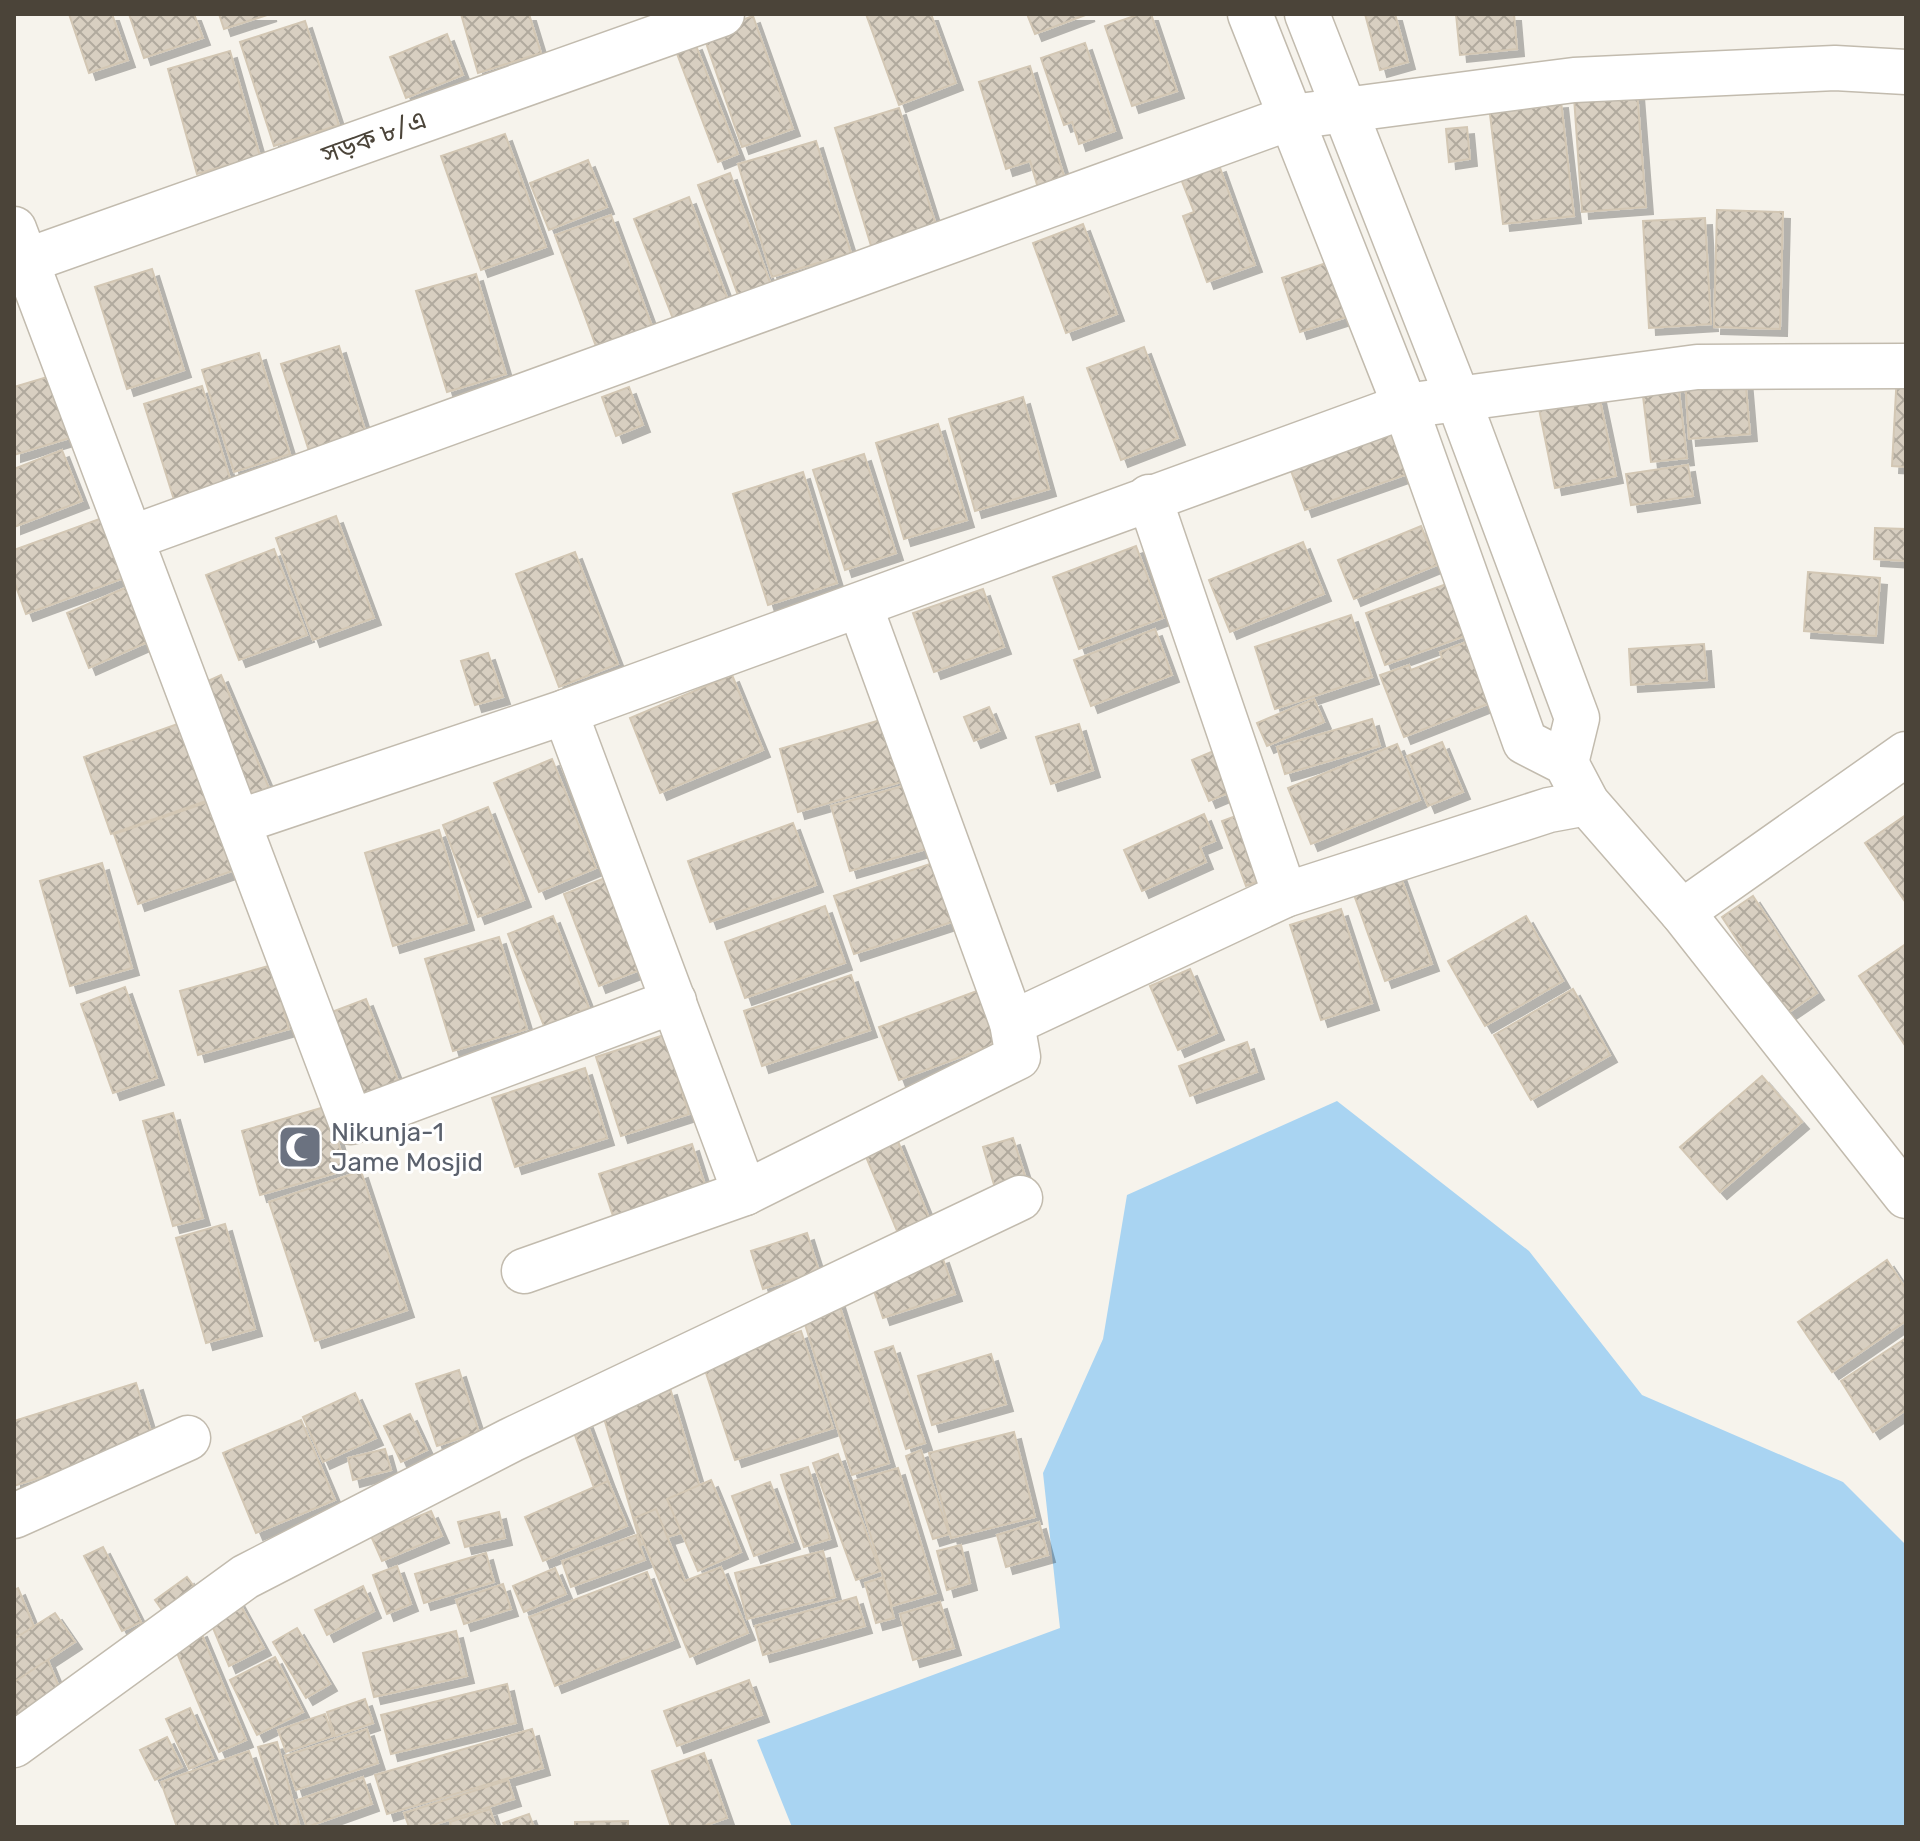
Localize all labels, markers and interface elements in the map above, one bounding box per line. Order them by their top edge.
street label: সড়ক ৮/এ [317,104,431,171]
place label: Nikunja-1 Jame Mosjid [331,1117,483,1178]
mosque icon: Nikunja-1 Jame Mosjid [276,1123,324,1171]

